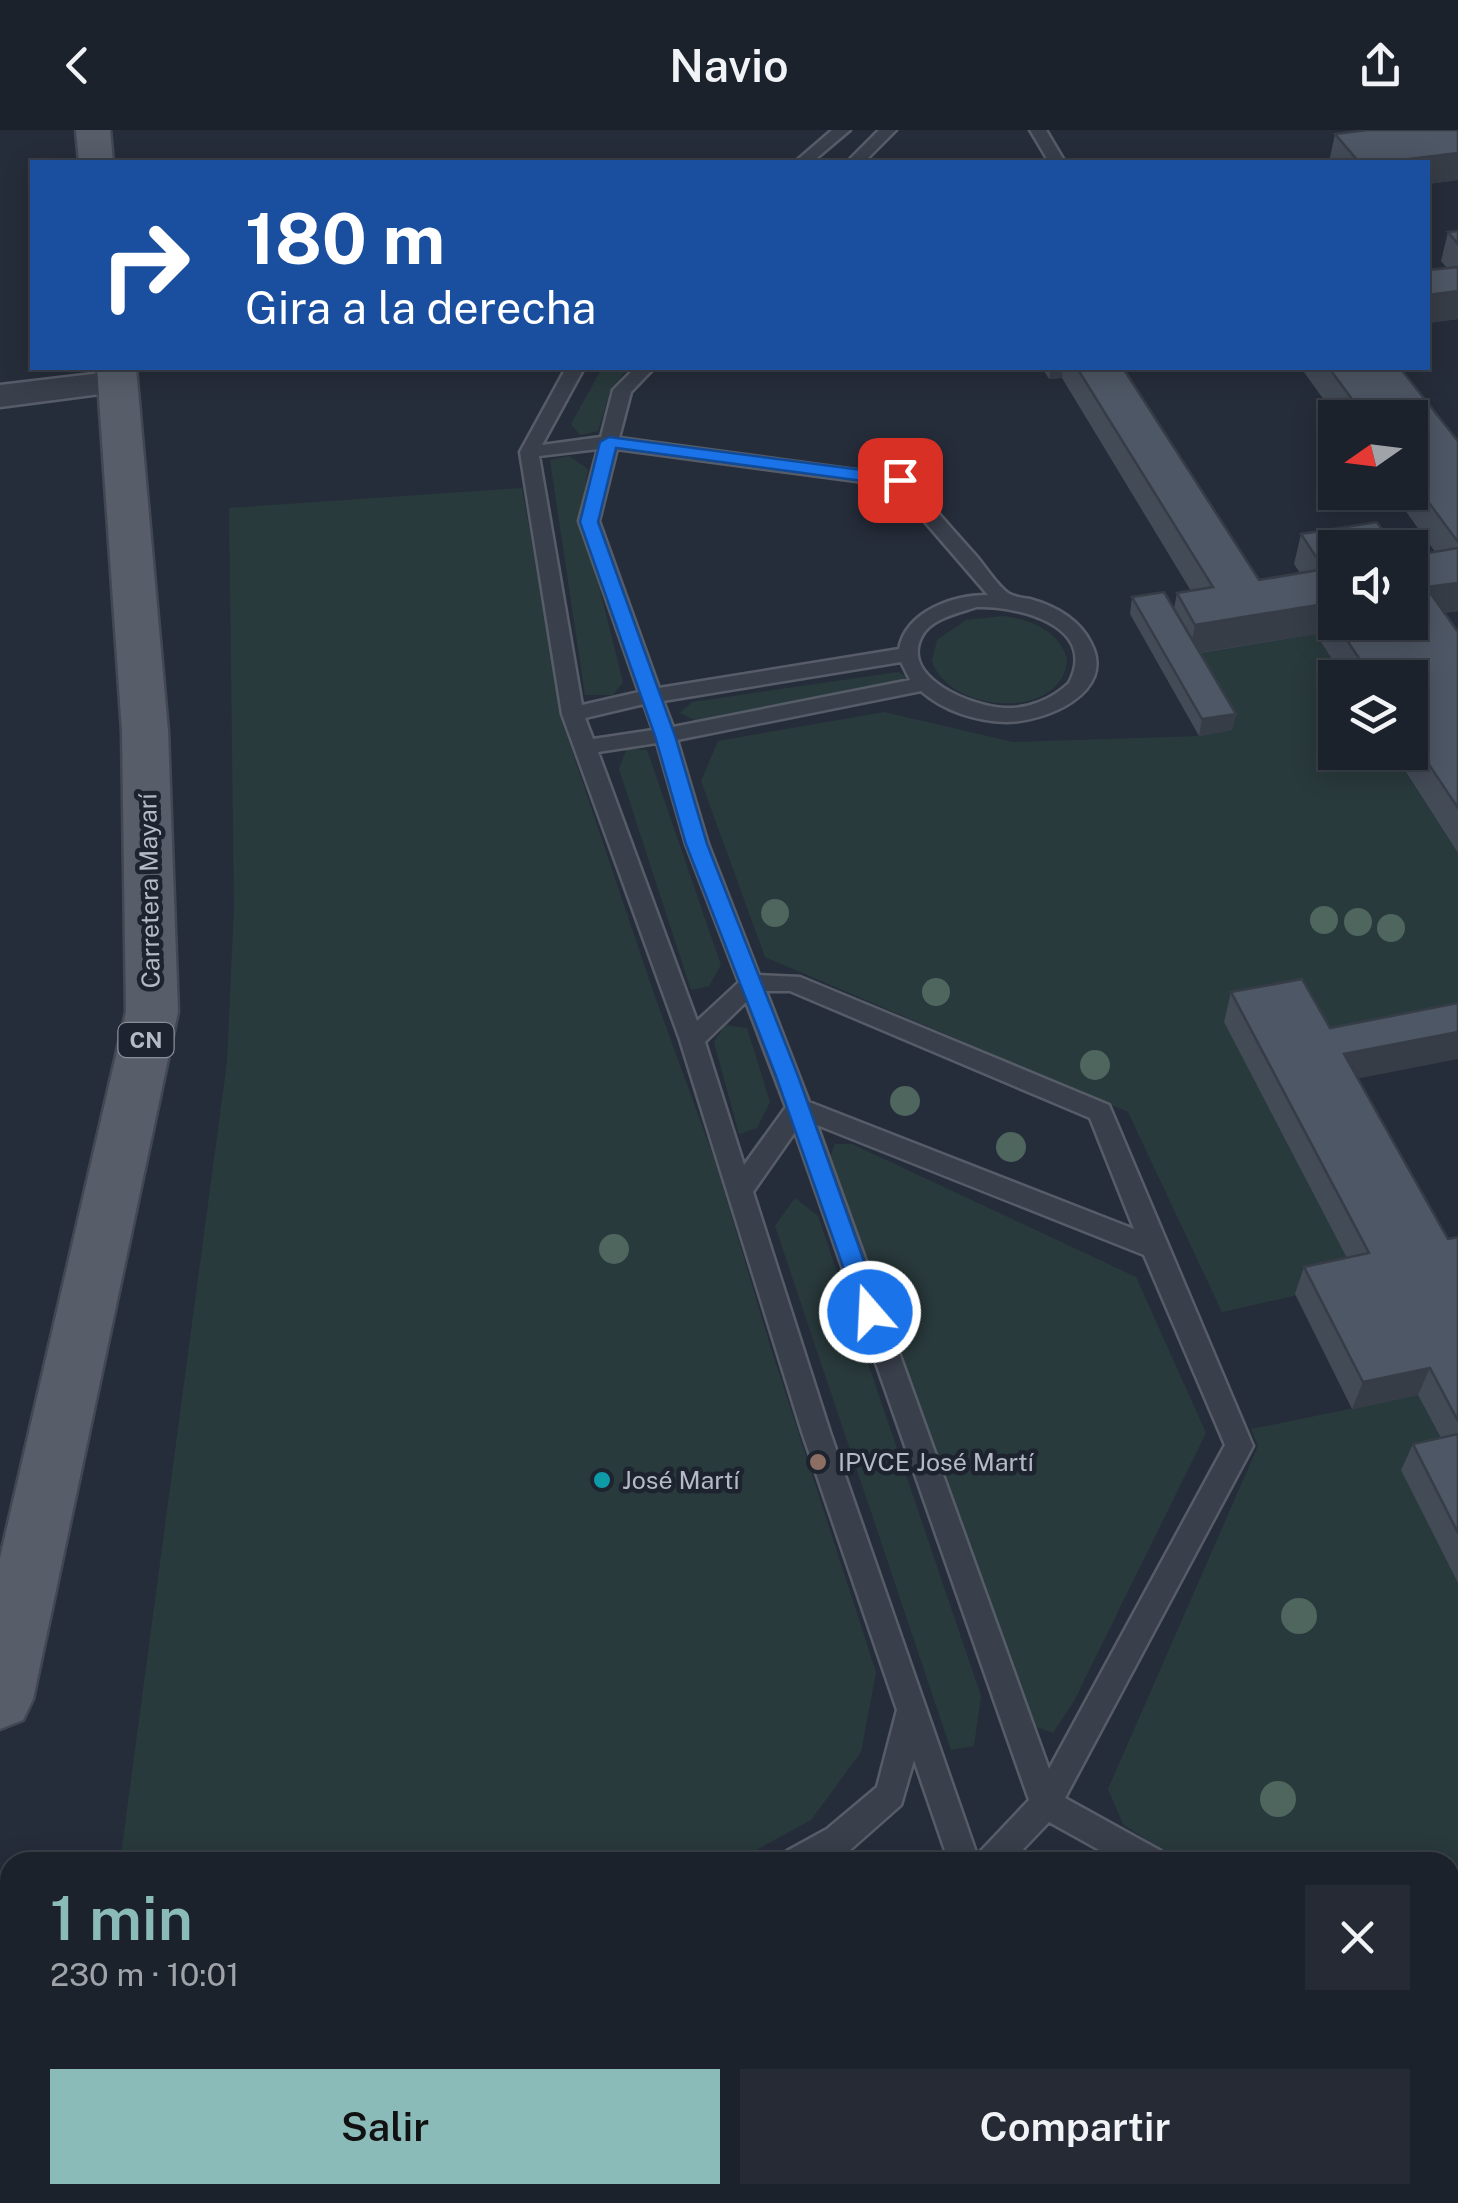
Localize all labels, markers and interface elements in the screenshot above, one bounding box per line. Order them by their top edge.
icon: back [50,38,105,93]
icon: share [1353,38,1408,93]
text: Navio [669,39,789,92]
text: 180 m [245,197,445,280]
icon: right [80,200,210,330]
text: Gira a la derecha [245,281,596,334]
north arrow [1318,400,1428,510]
map controls [1318,400,1428,770]
pin [858,438,943,523]
icon: arrive [873,453,928,508]
button: sound [1318,530,1428,640]
button: layers [1318,660,1428,770]
street label: Carretera Mayarí [132,792,166,989]
road number: CN [118,1023,174,1057]
position arrow [818,1260,922,1364]
place label: IPVCE José Martí [838,1447,1035,1477]
marker: IPVCE José Martí [807,1451,829,1473]
place label: José Martí [622,1465,741,1495]
marker: José Martí [591,1469,613,1491]
text: 1 min [50,1883,193,1954]
button: close [1305,1885,1410,1990]
text: 230 m · 10:01 [50,1956,239,1993]
button: Salir [50,2069,720,2184]
button: Compartir [740,2069,1410,2184]

